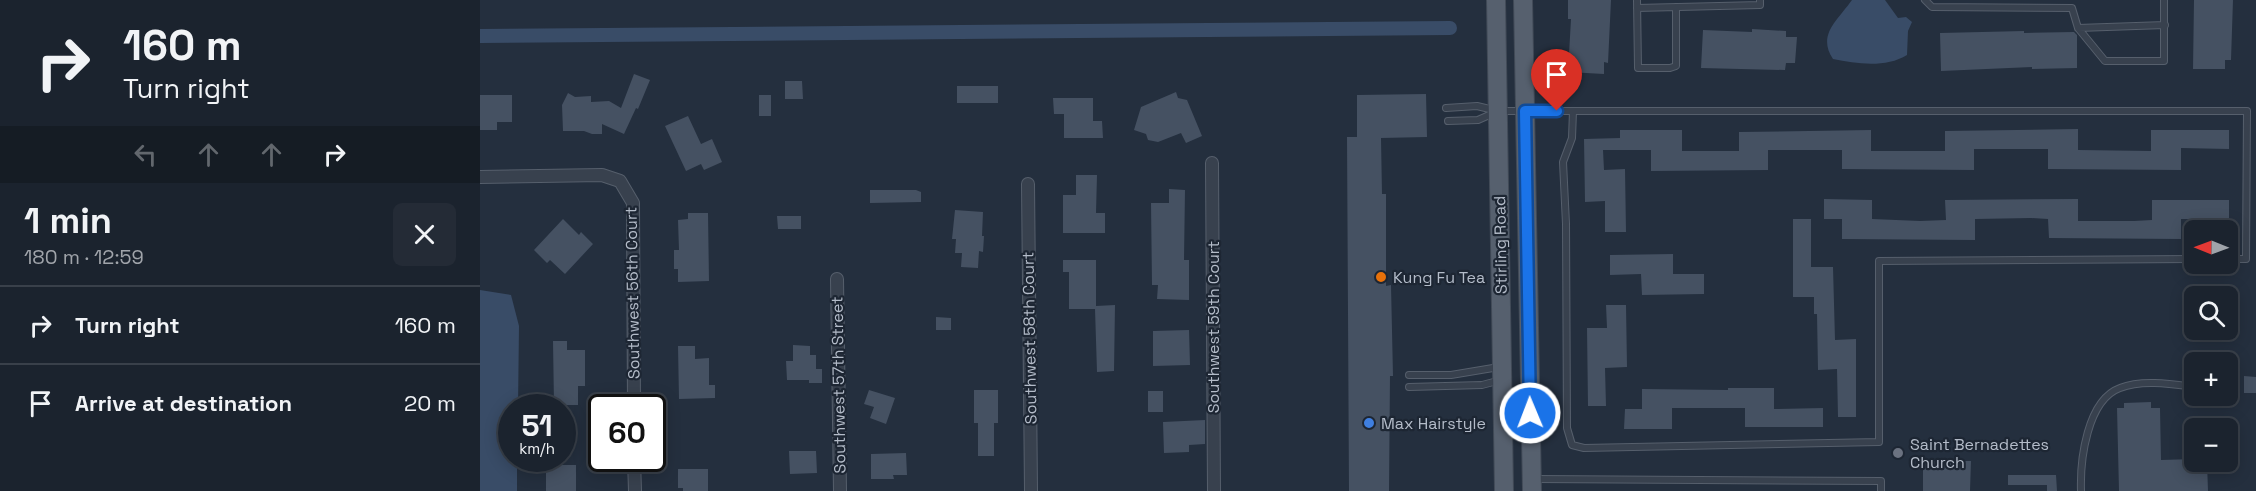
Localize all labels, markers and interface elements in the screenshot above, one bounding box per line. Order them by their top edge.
text: 160 m [123,19,242,72]
icon: right [24,24,102,102]
pin [1531,49,1582,111]
icon: arrive [1540,58,1573,91]
text: Turn right [123,71,250,106]
icon: left [129,138,162,171]
icon: ahead [192,138,225,171]
icon: ahead [255,138,288,171]
icon: right [318,138,351,171]
street label: Stirling Road [1489,196,1512,294]
text: 1 min [24,198,112,244]
button: close [393,203,456,266]
street label: Southwest 56th Court [620,207,645,379]
north arrow [2184,220,2238,274]
map controls [2184,220,2238,472]
street label: Southwest 59th Court [1203,241,1224,413]
text: 180 m · 12:59 [24,244,144,270]
street label: Southwest 58th Court [1017,252,1042,424]
place label: Kung Fu Tea [1393,267,1485,288]
marker: Kung Fu Tea [1374,270,1388,284]
button: search [2184,286,2238,340]
street label: Southwest 57th Street [826,296,851,474]
icon: right [24,309,57,342]
text: Turn right [75,311,180,339]
text: 160 m [395,311,456,339]
button: + [2184,352,2238,406]
position arrow [1498,381,1562,445]
icon: arrive [24,387,57,420]
text: Arrive at destination [75,389,292,417]
text: 20 m [404,389,456,417]
speed limit sign: 60 [588,394,666,472]
text: 51 [521,406,553,445]
place label: Max Hairstyle [1381,413,1486,434]
marker: Max Hairstyle [1362,416,1376,430]
button: − [2184,418,2238,472]
place label: Saint Bernadettes Church [1910,434,2049,473]
text: km/h [519,439,555,458]
marker: Saint Bernadettes Church [1891,446,1905,460]

